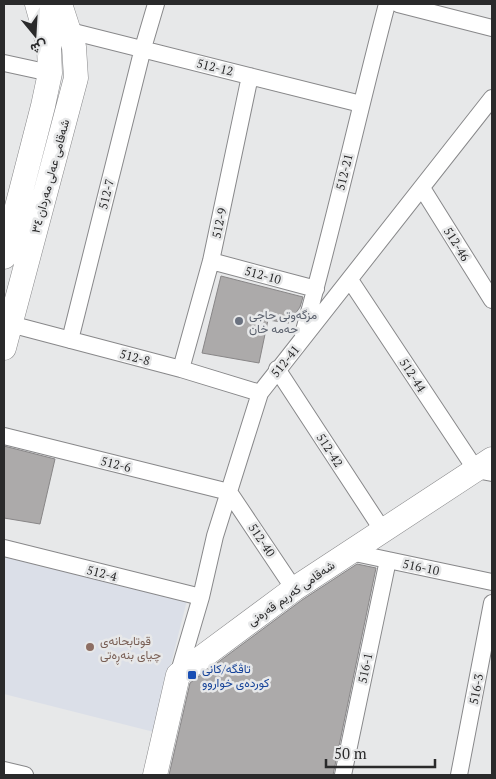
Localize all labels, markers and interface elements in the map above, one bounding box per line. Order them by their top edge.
north arrow [10,10,60,60]
text: ش [28,36,50,60]
street label: 512-12 [195,55,235,79]
street label: شەقامی عەلی مەردان ٣٤ [28,117,73,235]
street label: 512-21 [332,152,356,192]
street label: 512-7 [95,177,117,211]
street label: 512-9 [208,206,230,240]
street label: 512-46 [441,224,474,264]
street label: 512-10 [243,263,283,287]
place label: مزگەوتی حاجی حەمە خان [249,307,317,336]
marker: مزگەوتی حاجی حەمە خان [233,315,245,327]
street label: 512-41 [267,342,303,380]
street label: 512-8 [118,346,152,368]
street label: 512-44 [397,355,430,395]
street label: 512-42 [314,430,346,470]
street label: 512-6 [99,453,133,475]
street label: 512-40 [245,520,279,560]
street label: 516-10 [401,556,441,578]
street label: شەقامی کەریم قەرەنی [244,557,338,630]
street label: 512-4 [85,562,119,584]
place label: قوتابحانەی چیای بنەڕەتی [100,633,161,665]
marker: قوتابحانەی چیای بنەڕەتی [84,641,96,653]
street label: 516-1 [354,651,376,685]
place label: تاڤگە/کانی کوردەی خواروو [202,661,269,691]
marker: تاڤگە/کانی کوردەی خواروو [186,669,198,681]
street label: 516-3 [466,673,486,705]
scale bar [326,736,435,768]
text: 50 m [334,743,367,763]

